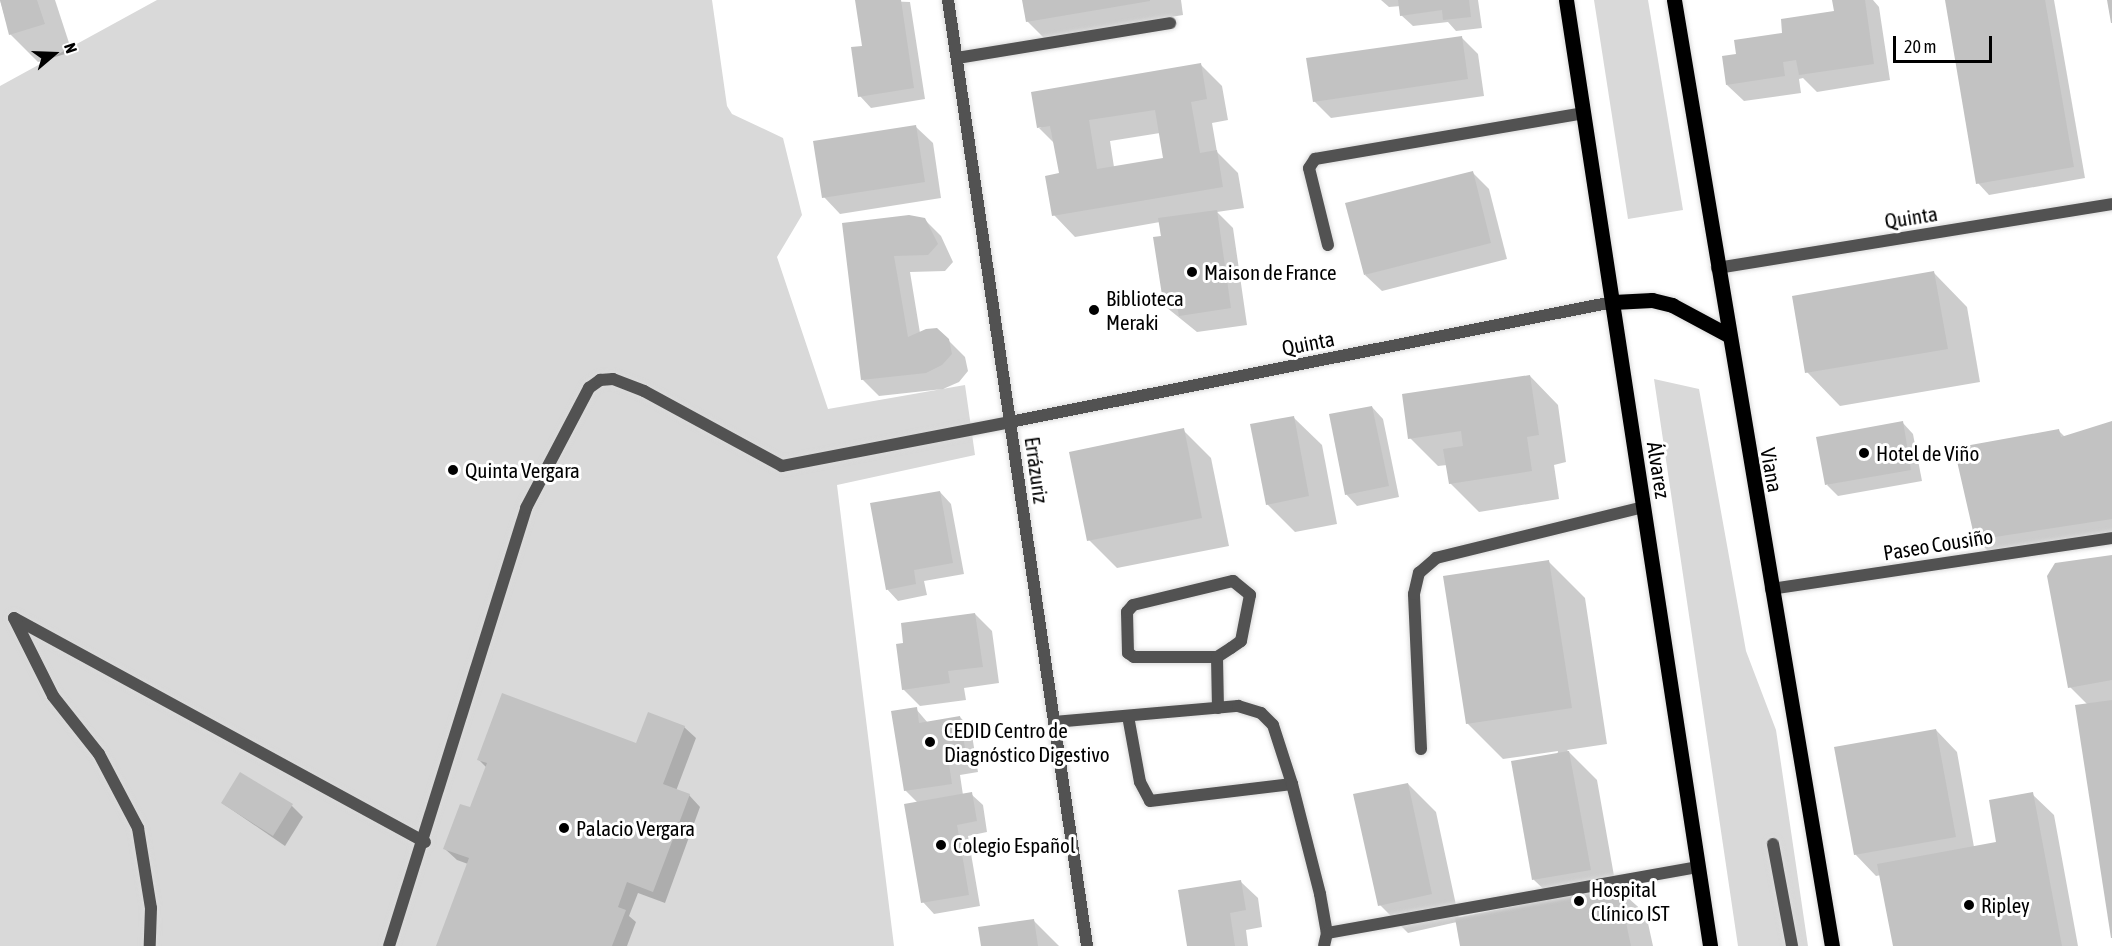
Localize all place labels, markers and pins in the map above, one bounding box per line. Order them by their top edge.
place label: Maison de France [1204,259,1336,285]
marker: Maison de France [1185,265,1199,279]
place label: Biblioteca Meraki [1106,285,1184,335]
marker: Biblioteca Meraki [1087,303,1101,317]
place label: Hotel de Viño [1876,440,1979,466]
marker: Hotel de Viño [1857,446,1871,460]
place label: Quinta Vergara [465,457,580,483]
marker: Quinta Vergara [446,463,460,477]
place label: CEDID Centro de Diagnóstico Digestivo [944,717,1110,767]
marker: CEDID Centro de Diagnóstico Digestivo [921,733,939,751]
place label: Palacio Vergara [576,815,695,841]
marker: Palacio Vergara [557,821,571,835]
place label: Colegio Español [953,832,1076,858]
marker: Colegio Español [934,838,948,852]
place label: Hospital Clínico IST [1591,876,1670,926]
place label: Ripley [1981,892,2030,918]
marker: Hospital Clínico IST [1572,894,1586,908]
marker: Ripley [1962,898,1976,912]

